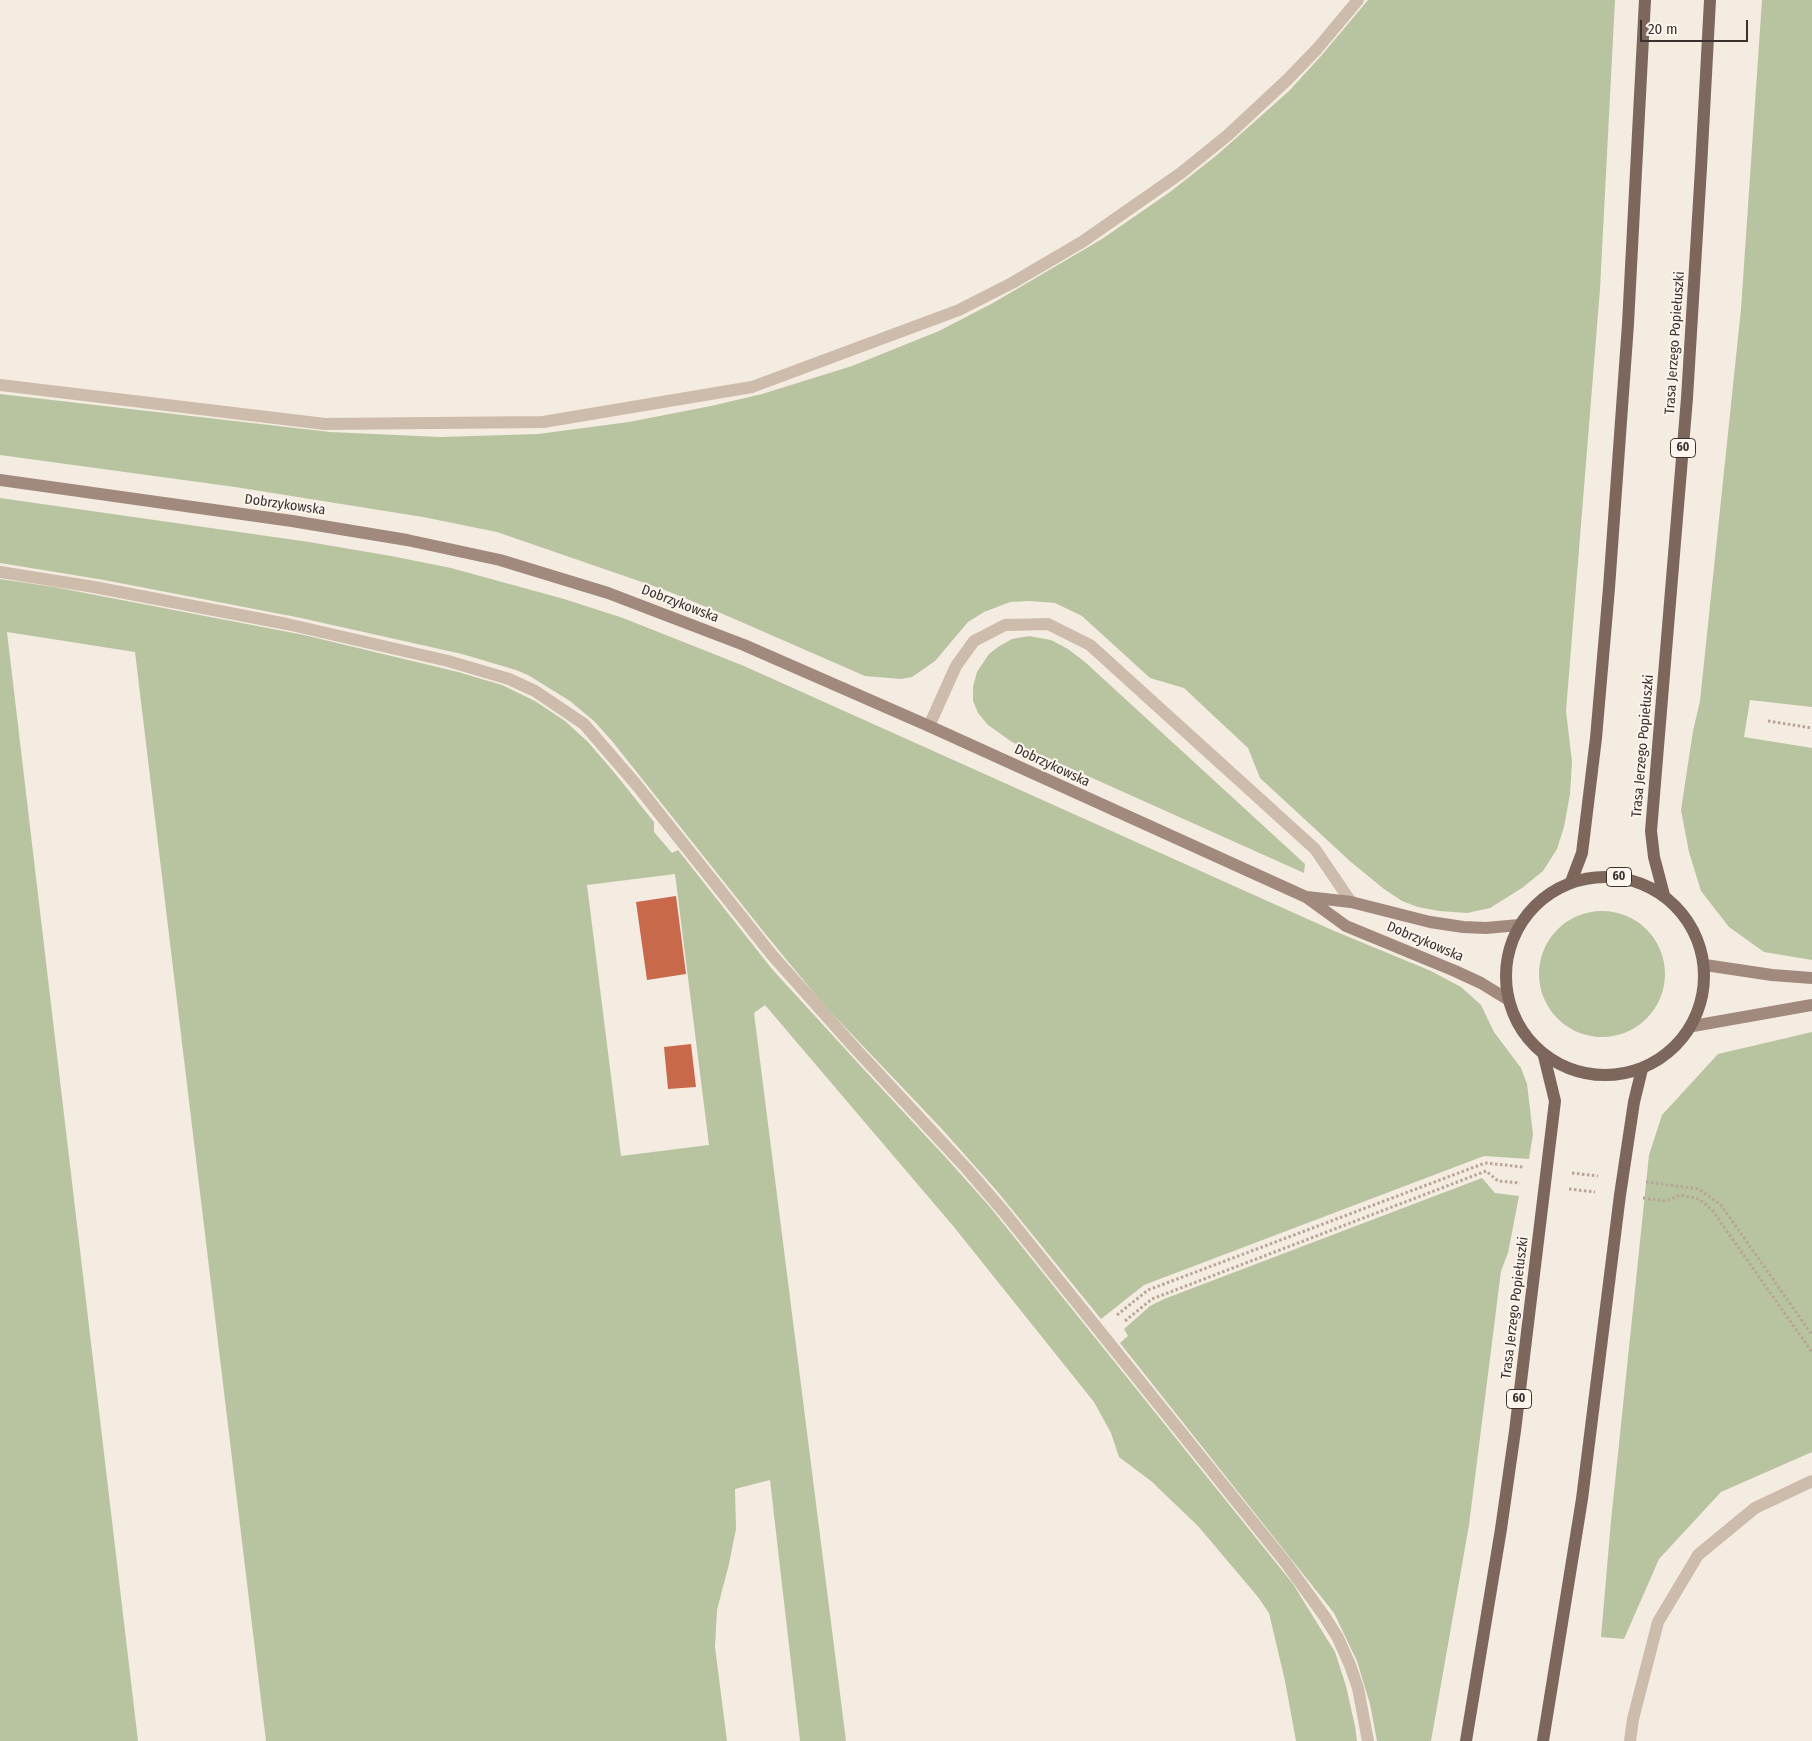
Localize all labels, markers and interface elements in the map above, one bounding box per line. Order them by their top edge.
scale bar [1642,10,1750,42]
text: 20 m [1648,20,1678,38]
street label: Trasa Jerzego Popiełuszki [1662,271,1688,415]
road number: 60 [1670,438,1696,458]
street label: Dobrzykowska [243,491,327,519]
street label: Dobrzykowska [639,582,721,626]
street label: Trasa Jerzego Popiełuszki [1628,674,1658,818]
street label: Dobrzykowska [1011,741,1093,791]
road number: 60 [1606,868,1632,886]
street label: Dobrzykowska [1384,918,1466,966]
street label: Trasa Jerzego Popiełuszki [1498,1236,1532,1380]
road number: 60 [1506,1390,1532,1408]

